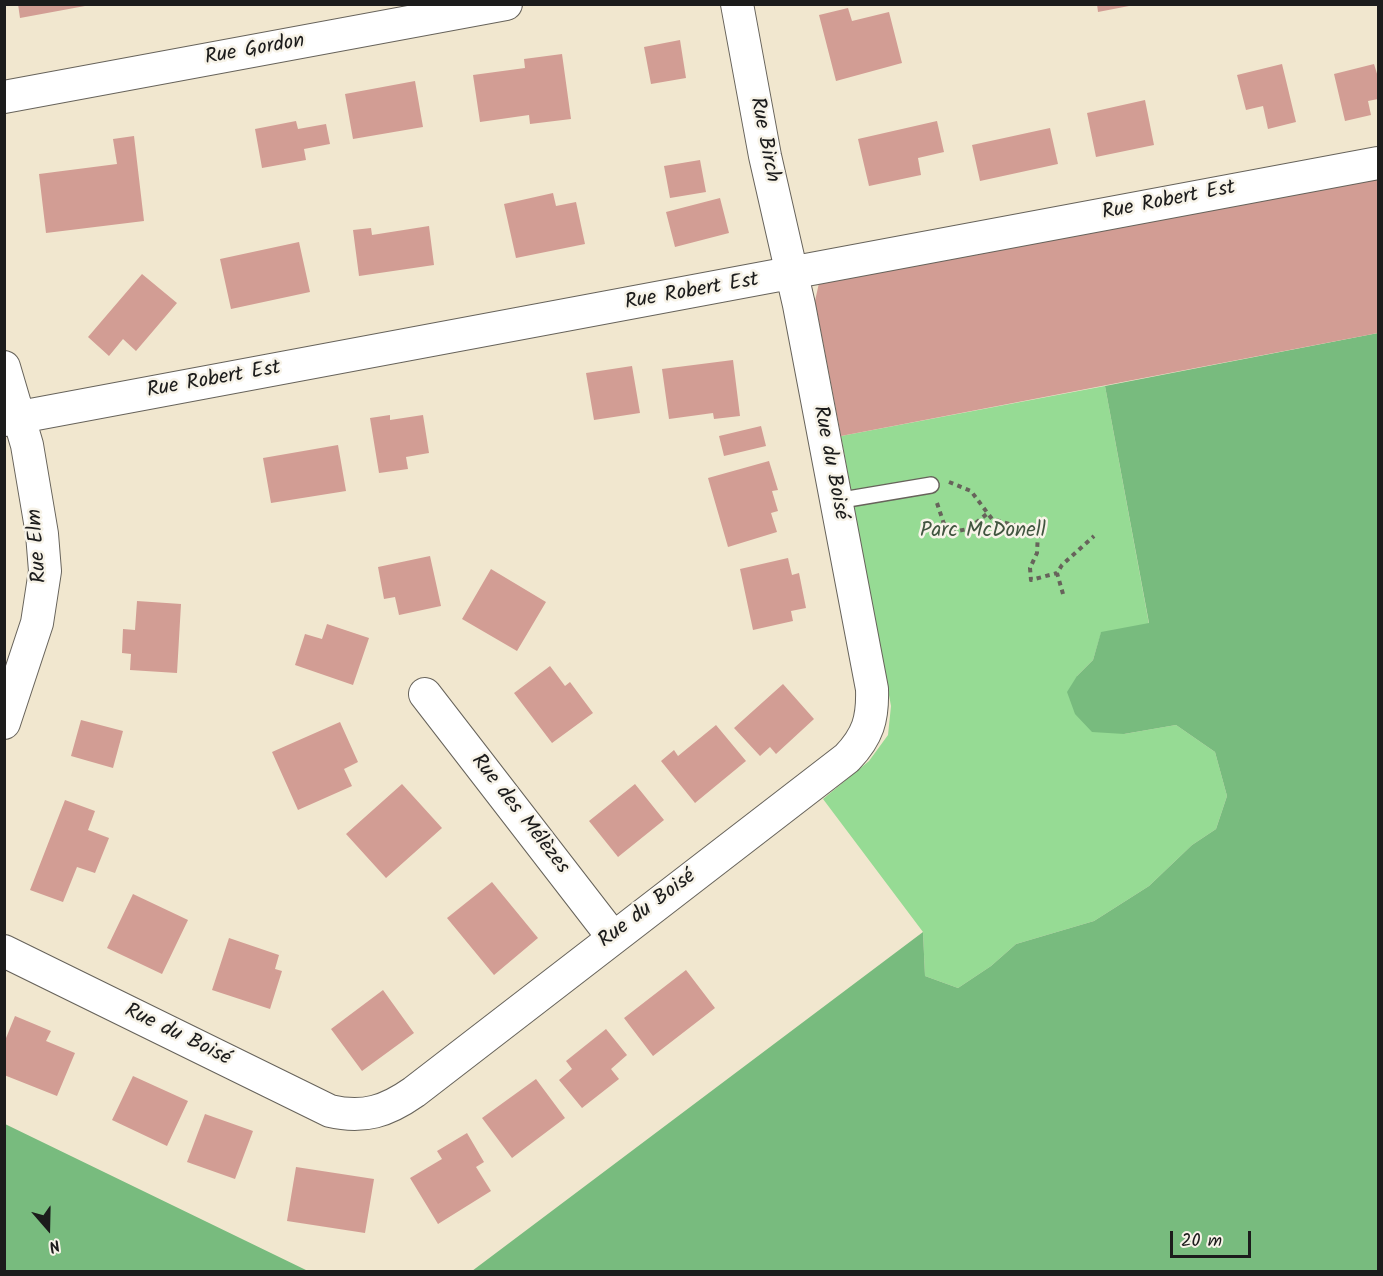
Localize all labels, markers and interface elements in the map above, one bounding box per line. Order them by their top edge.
street label: Rue Gordon [203,30,307,72]
street label: Rue Birch [742,95,784,185]
street label: Rue Robert Est [1100,177,1238,227]
street label: Rue Robert Est [623,269,761,317]
street label: Rue Robert Est [145,357,283,405]
street label: Rue du Boisé [806,404,852,522]
street label: Rue Elm [24,508,54,584]
park label: Parc McDonell [920,519,1046,545]
street label: Rue des Mélèzes [464,750,574,880]
street label: Rue du Boisé [594,865,702,955]
street label: Rue du Boisé [120,999,234,1073]
north arrow [18,1198,78,1258]
scale bar [1173,1219,1254,1257]
text: 20 m [1181,1227,1222,1256]
text: N [45,1232,63,1259]

